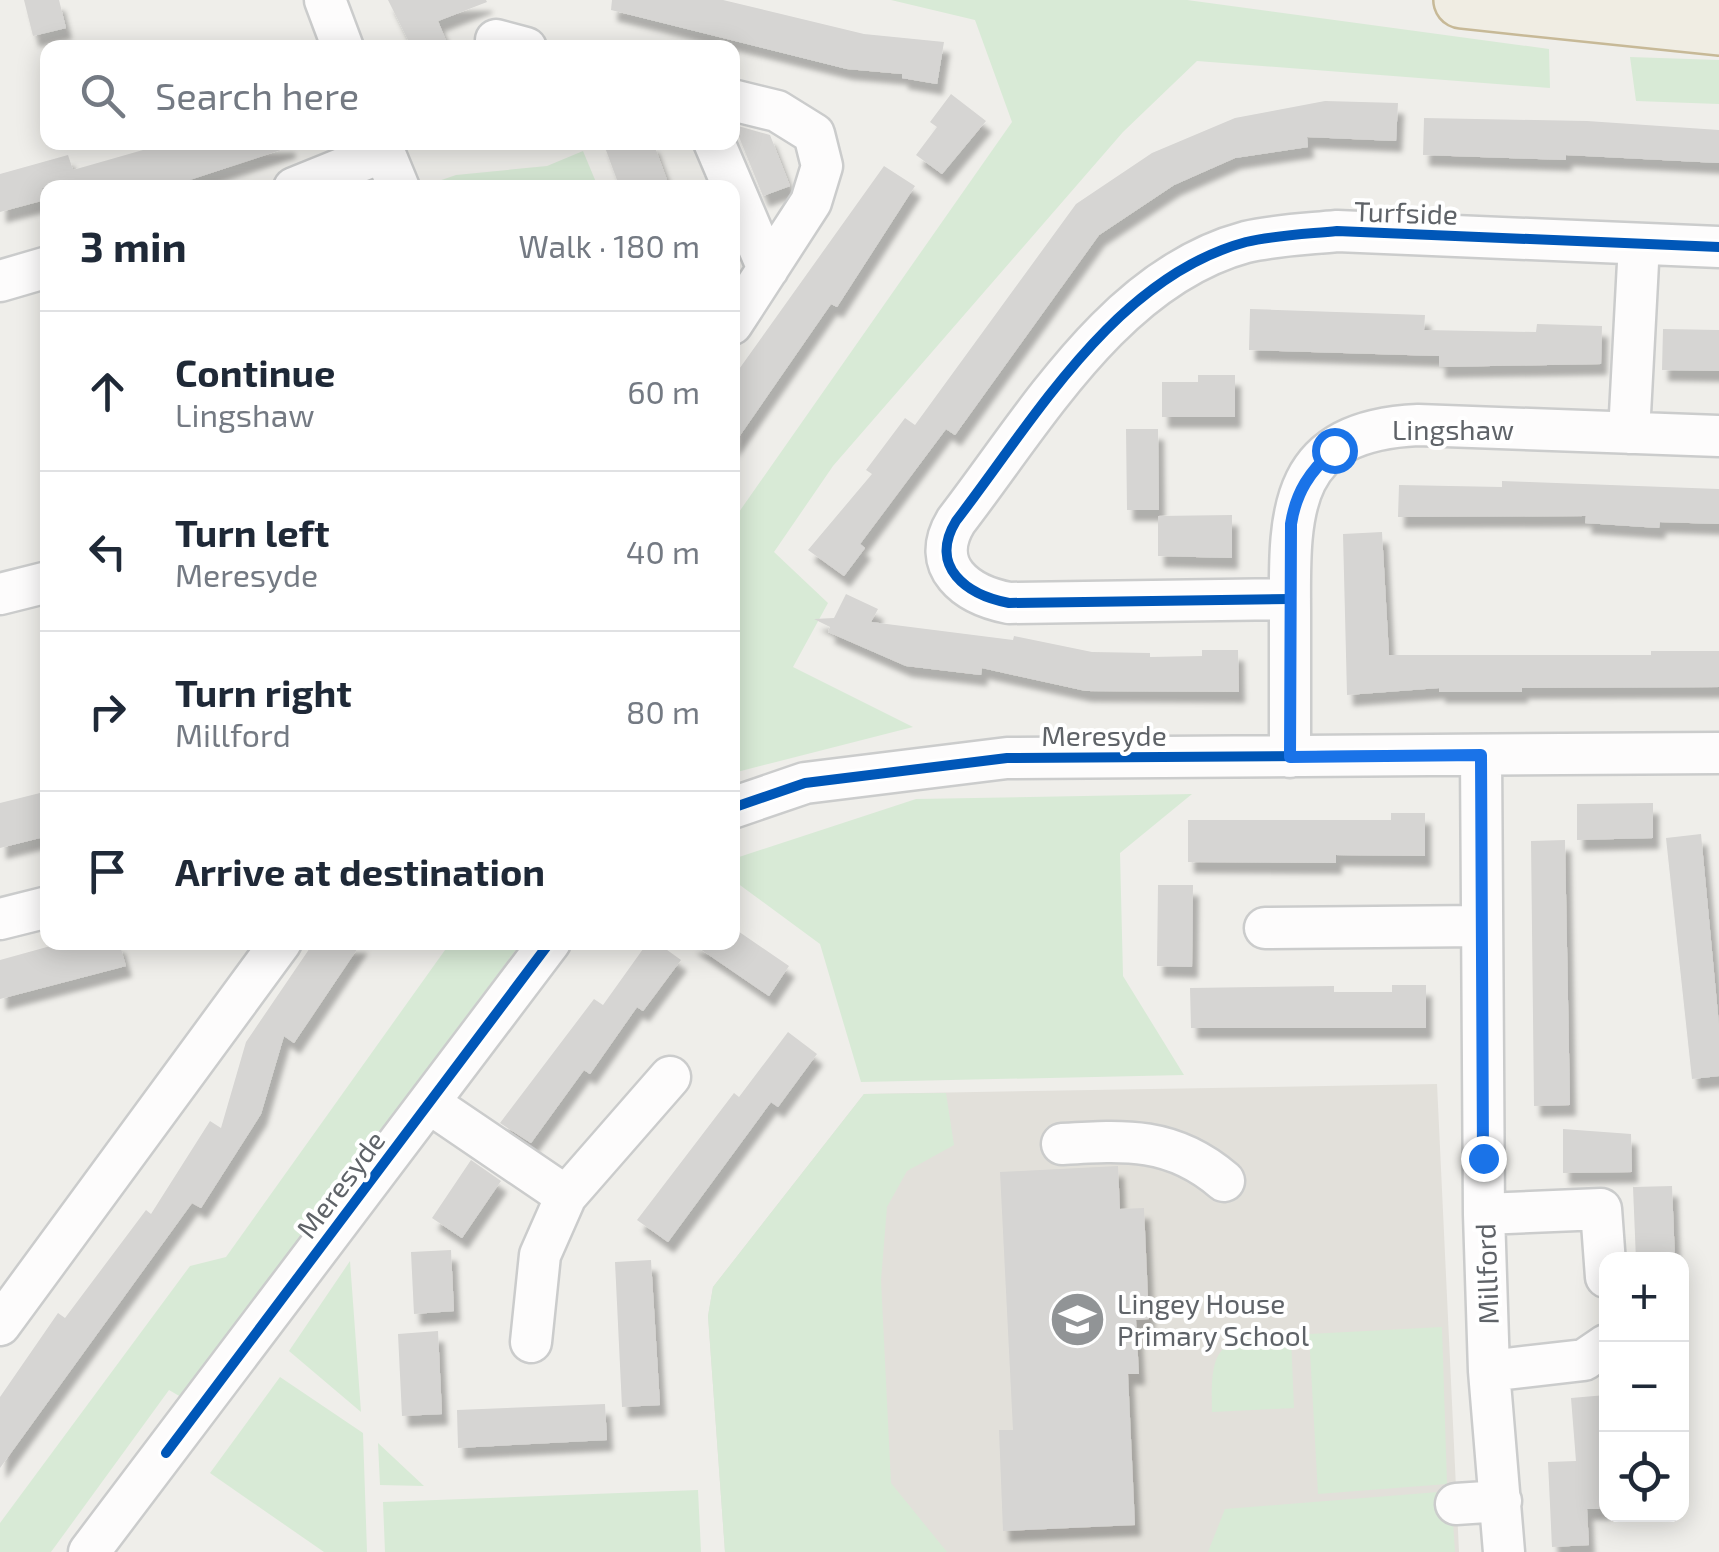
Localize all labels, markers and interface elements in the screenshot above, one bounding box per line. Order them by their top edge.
search box [40,40,740,150]
icon: search [75,68,130,123]
text: Search here [155,72,359,118]
street label: Turfside [1354,193,1458,231]
text: 3 min [80,220,187,270]
text: Walk · 180 m [519,226,700,264]
text: Continue [175,349,335,395]
icon: ahead [80,364,135,419]
text: 60 m [627,372,700,410]
text: Lingshaw [175,395,315,433]
street label: Lingshaw [1392,412,1514,446]
route start [1312,428,1358,474]
text: Turn left [175,509,330,555]
icon: left [80,524,135,579]
text: 40 m [626,532,700,570]
text: Meresyde [175,555,318,593]
text: Turn right [175,669,352,715]
icon: right [80,684,135,739]
text: 80 m [626,692,700,730]
text: Millford [175,715,291,753]
street label: Meresyde [1041,718,1167,752]
icon: arrive [80,844,135,899]
text: Arrive at destination [175,848,545,894]
street label: Meresyde [289,1124,391,1244]
route end [1461,1136,1507,1182]
street label: Millford [1467,1223,1505,1325]
map controls [1599,1252,1689,1522]
button: + [1599,1252,1689,1342]
place label: Lingey House Primary School [1117,1286,1310,1352]
school or university icon: Lingey House Primary School [1048,1289,1108,1349]
button: − [1599,1342,1689,1432]
button: locate [1599,1432,1689,1522]

